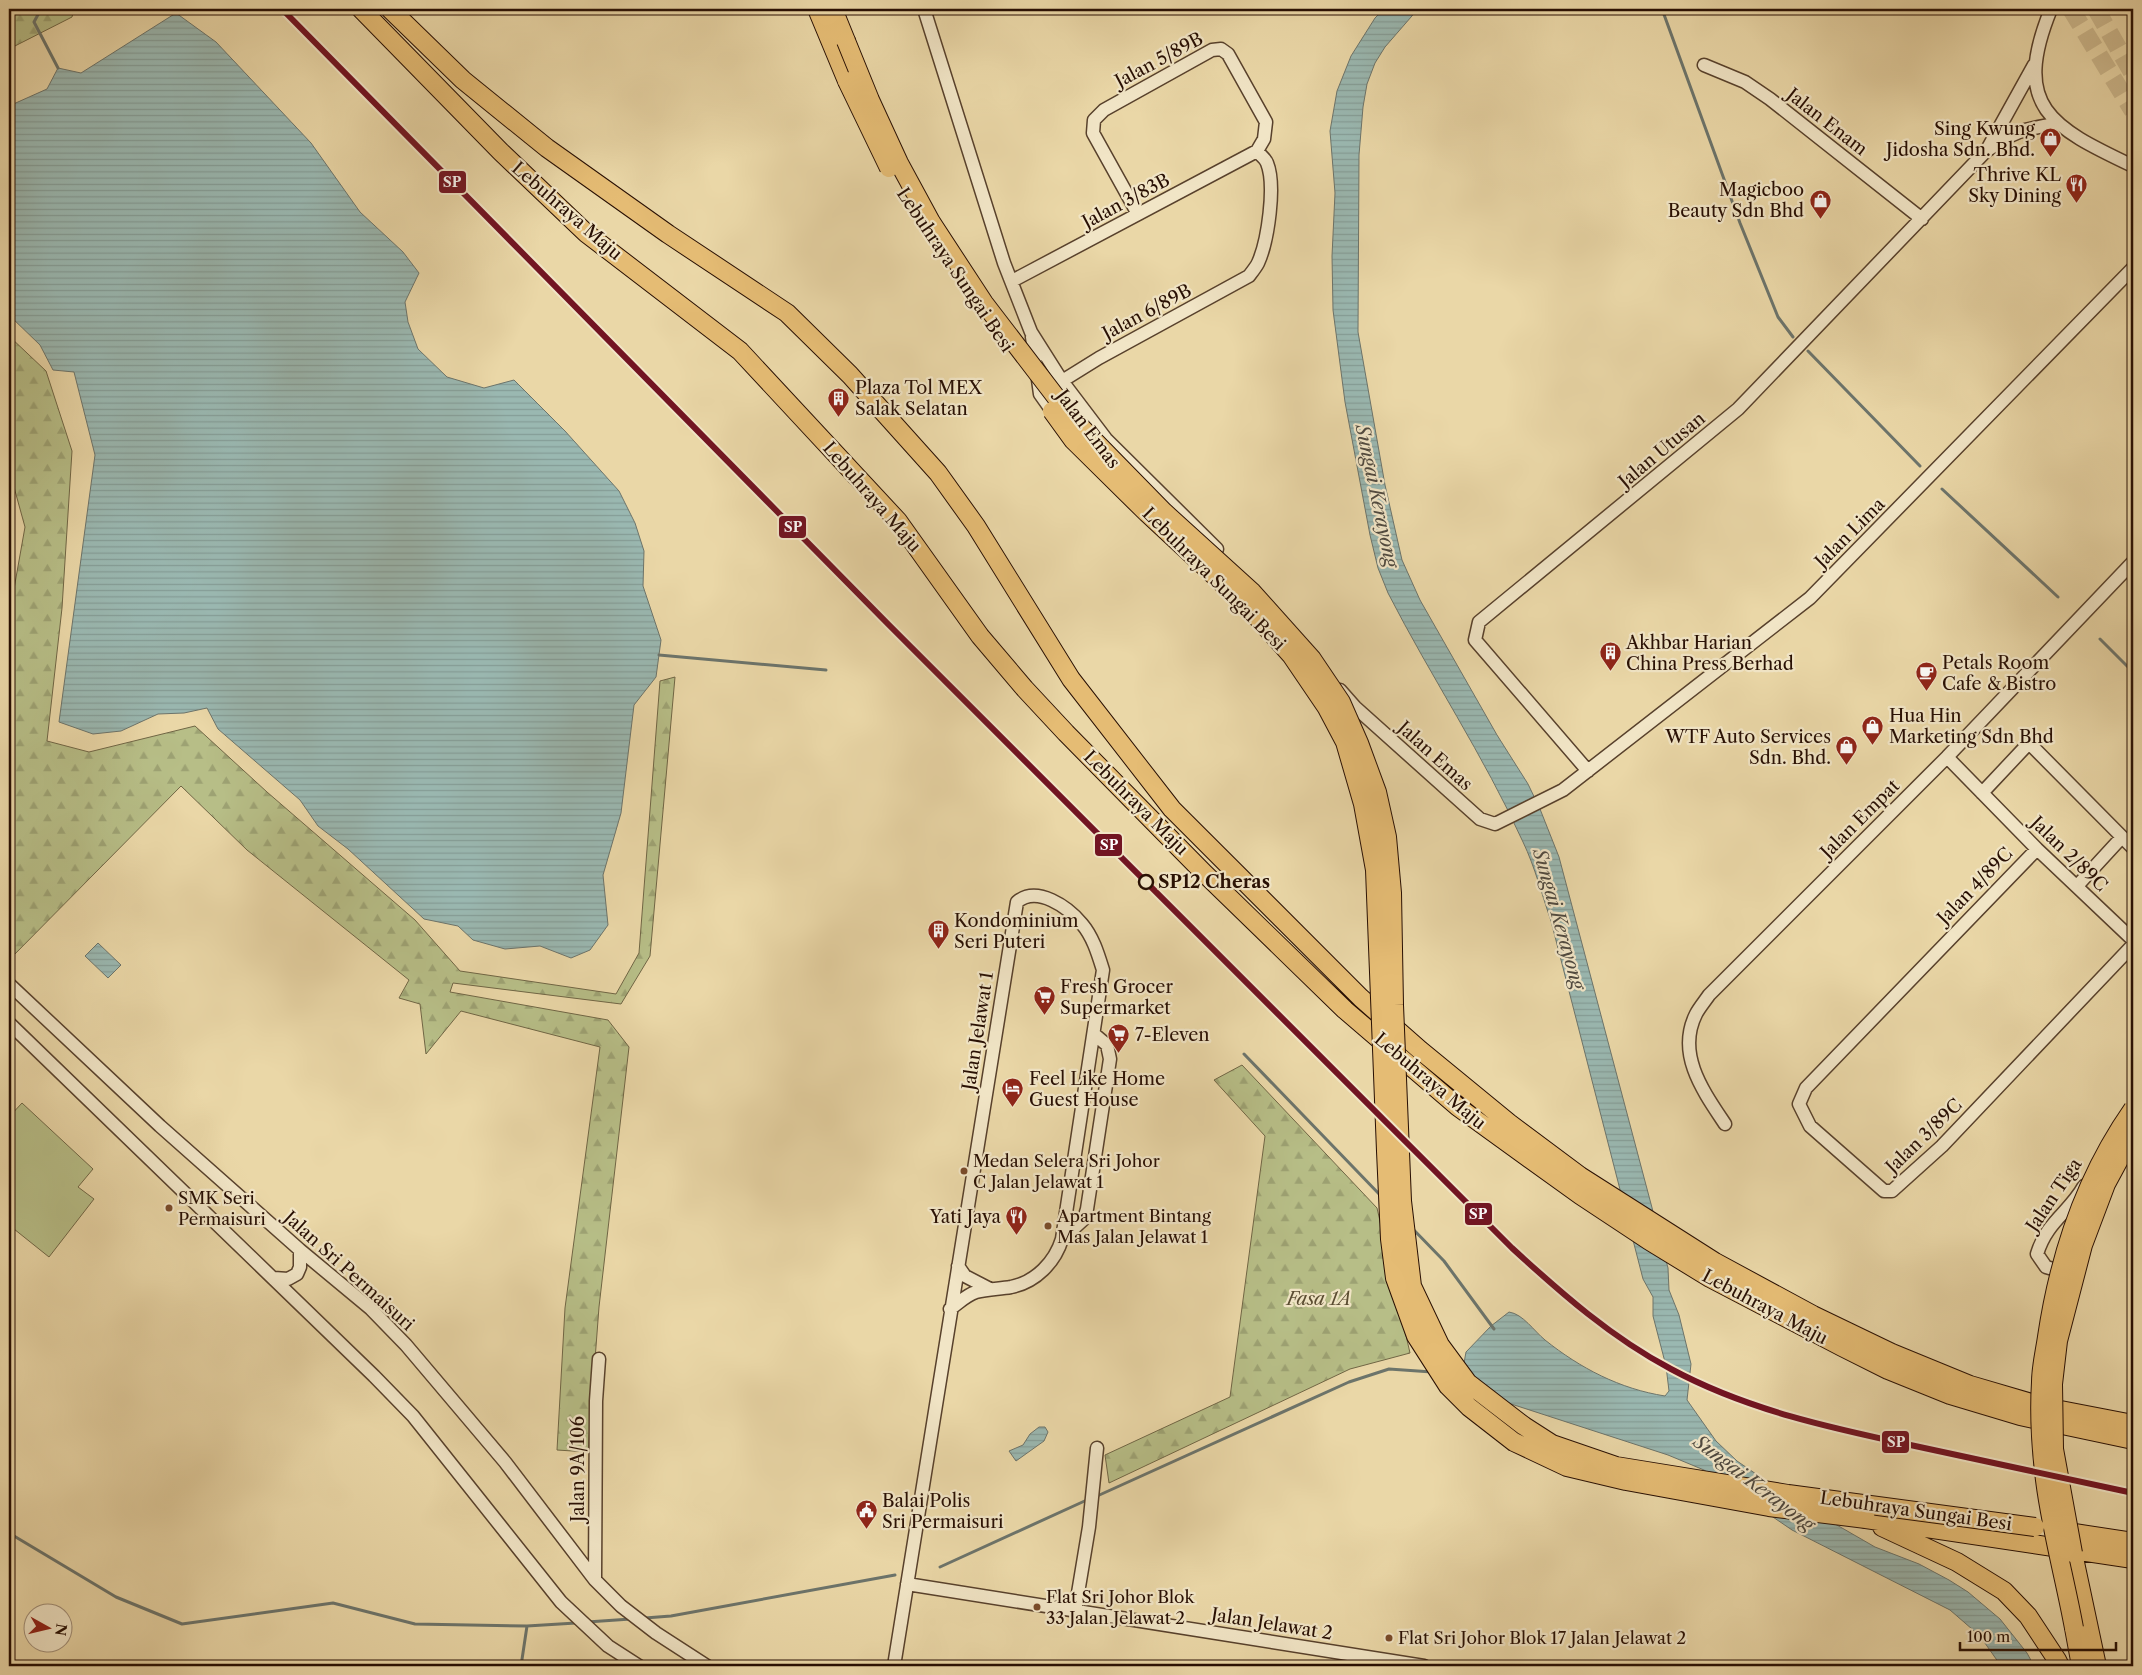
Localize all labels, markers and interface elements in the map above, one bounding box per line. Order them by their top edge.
street label: Jalan 5/89B [1109,28,1207,94]
street label: Jalan Enam [1780,82,1872,161]
place label: Sing Kwung Jidosha Sdn. Bhd. [1883,118,2035,161]
shop icon: Sing Kwung Jidosha Sdn. Bhd. [2039,127,2063,158]
street label: Lebuhraya Maju [507,157,627,265]
place label: Thrive KL Sky Dining [1968,164,2061,207]
street label: Jalan 3/83B [1076,169,1173,235]
line badge: SP [438,170,467,194]
text: SP [443,173,462,191]
restaurant icon: Thrive KL Sky Dining [2065,173,2089,204]
place label: Magicboo Beauty Sdn Bhd [1668,179,1804,222]
street label: Lebuhraya Sungai Besi [892,184,1019,357]
shop icon: Magicboo Beauty Sdn Bhd [1808,188,1832,219]
street label: Jalan 6/89B [1096,279,1195,346]
place label: Plaza Tol MEX Salak Selatan [855,377,983,420]
street label: Jalan Emas [1049,383,1125,473]
building icon: Plaza Tol MEX Salak Selatan [827,386,851,417]
street label: Jalan Utusan [1612,407,1710,494]
water label: Sungai Kerayong [1350,422,1404,572]
street label: Lebuhraya Maju [818,437,926,557]
street label: Jalan Lima [1808,493,1890,575]
street label: Lebuhraya Sungai Besi [1138,503,1291,656]
line badge: SP [778,515,807,539]
text: SP [784,518,803,536]
place label: Akhbar Harian China Press Berhad [1625,632,1794,675]
building icon: Akhbar Harian China Press Berhad [1598,641,1622,672]
place label: Petals Room Cafe & Bistro [1942,652,2056,695]
cafe icon: Petals Room Cafe & Bistro [1914,661,1938,692]
place label: Hua Hin Marketing Sdn Bhd [1889,705,2054,748]
shop icon: Hua Hin Marketing Sdn Bhd [1861,714,1885,745]
street label: Jalan Emas [1391,715,1477,795]
place label: WTF Auto Services Sdn. Bhd. [1664,726,1831,769]
shop icon: WTF Auto Services Sdn. Bhd. [1835,735,1859,766]
street label: Lebuhraya Maju [1079,746,1193,860]
street label: Jalan Empat [1814,774,1905,865]
street label: Jalan 2/89C [2024,810,2112,896]
line badge: SP [1094,833,1123,857]
text: SP [1100,836,1119,854]
street label: Jalan 4/89C [1931,843,2017,931]
water label: Sungai Kerayong [1528,845,1591,994]
place label: SP12 Cheras [1158,871,1270,893]
marker: SP12 Cheras [1138,874,1154,890]
place label: Kondominium Seri Puteri [954,910,1079,953]
building icon: Kondominium Seri Puteri [926,919,950,950]
street label: Jalan Jelawat 1 [957,970,998,1095]
place label: Fresh Grocer Supermarket [1060,976,1173,1019]
supermarket icon: Fresh Grocer Supermarket [1032,985,1056,1016]
supermarket icon: 7-Eleven [1107,1023,1131,1054]
place label: 7-Eleven [1135,1024,1210,1046]
street label: Lebuhraya Maju [1370,1028,1490,1134]
place label: Feel Like Home Guest House [1029,1068,1165,1111]
hotel icon: Feel Like Home Guest House [1001,1077,1025,1108]
street label: Jalan 3/89C [1879,1094,1967,1180]
place label: Medan Selera Sri Johor C Jalan Jelawat 1 [973,1151,1160,1192]
street label: Jalan Tiga [2020,1154,2087,1238]
marker: Medan Selera Sri Johor C Jalan Jelawat 1 [959,1166,969,1176]
place label: SMK Seri Permaisuri [178,1188,266,1229]
line badge: SP [1464,1202,1493,1226]
marker: SMK Seri Permaisuri [164,1203,174,1213]
street label: Jalan Sri Permaisuri [277,1205,419,1336]
restaurant icon: Yati Jaya [1005,1205,1029,1236]
text: SP [1469,1205,1488,1223]
place label: Yati Jaya [929,1206,1001,1228]
place label: Apartment Bintang Mas Jalan Jelawat 1 [1056,1206,1212,1247]
marker: Apartment Bintang Mas Jalan Jelawat 1 [1043,1221,1053,1231]
street label: Lebuhraya Maju [1698,1265,1832,1349]
park label: Fasa 1A [1285,1288,1351,1310]
street label: Jalan 9A/106 [567,1416,589,1525]
water label: Sungai Kerayong [1688,1429,1821,1537]
line badge: SP [1881,1430,1910,1454]
text: SP [1887,1433,1906,1451]
street label: Lebuhraya Sungai Besi [1819,1487,2014,1535]
place label: Balai Polis Sri Permaisuri [882,1490,1004,1533]
public building icon: Balai Polis Sri Permaisuri [854,1499,878,1530]
place label: Flat Sri Johor Blok 33 Jalan Jelawat 2 [1046,1587,1195,1628]
north arrow [22,1602,72,1652]
marker: Flat Sri Johor Blok 33 Jalan Jelawat 2 [1032,1602,1042,1612]
street label: Jalan Jelawat 2 [1207,1603,1334,1644]
scale bar [1960,1620,2116,1652]
text: N [51,1623,71,1637]
text: 100 m [1967,1627,2010,1646]
place label: Flat Sri Johor Blok 17 Jalan Jelawat 2 [1398,1628,1686,1648]
marker: Flat Sri Johor Blok 17 Jalan Jelawat 2 [1384,1633,1394,1643]

